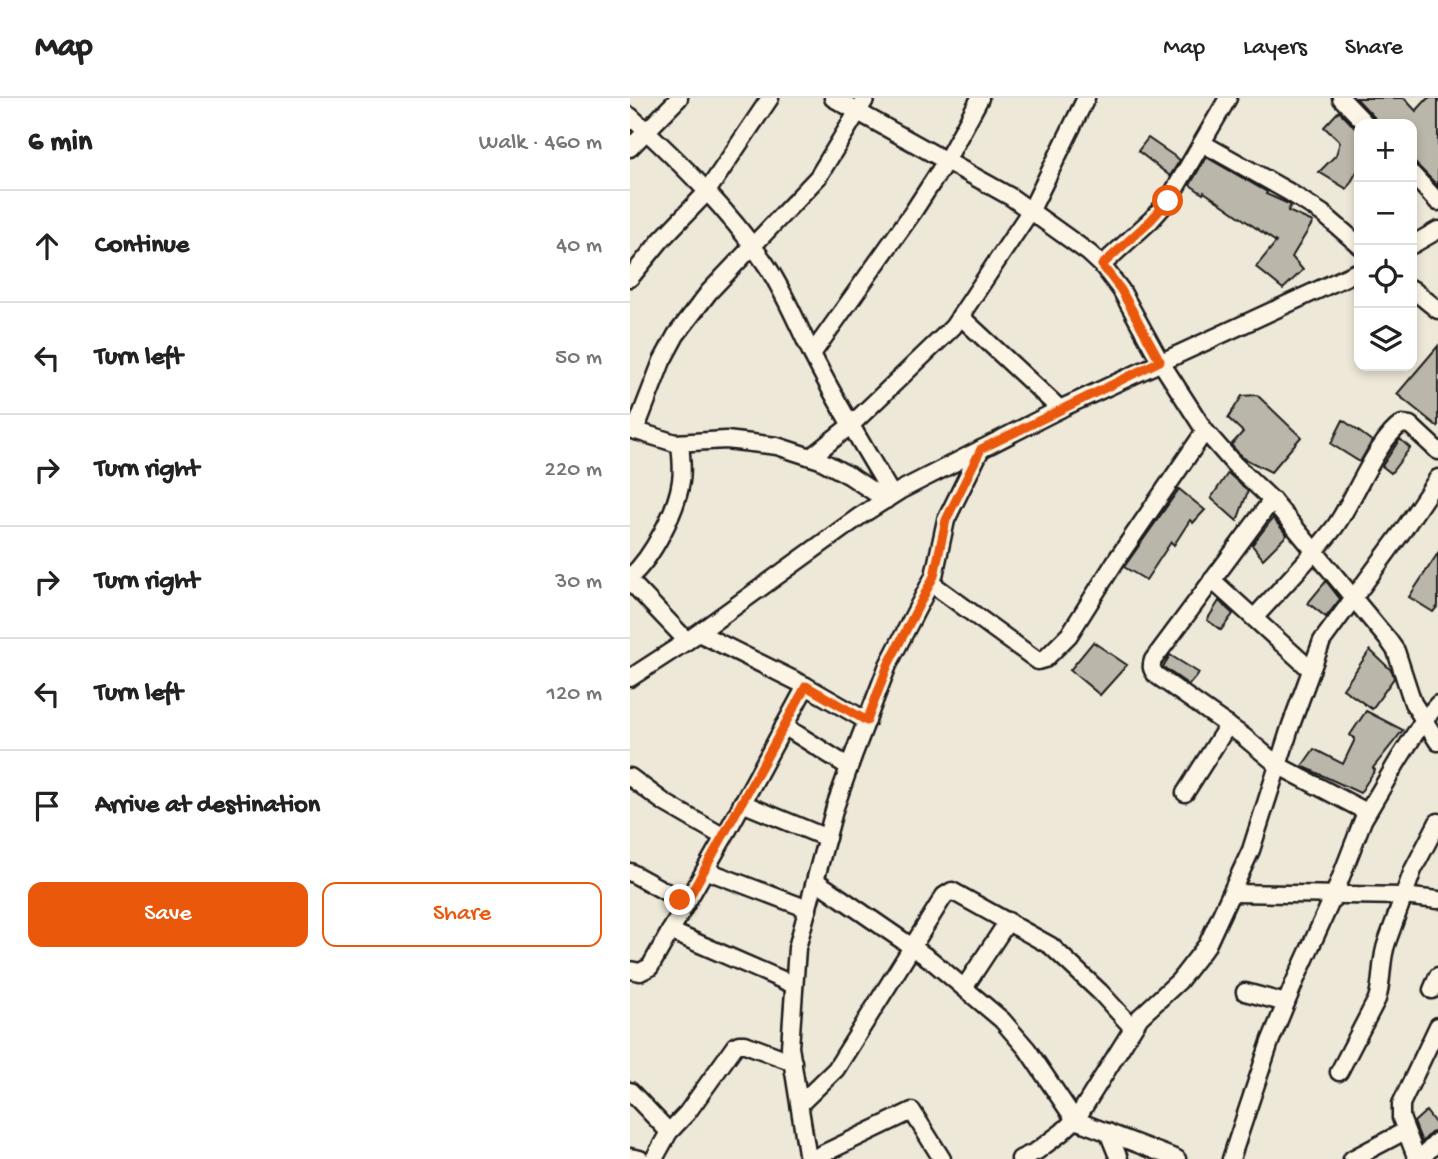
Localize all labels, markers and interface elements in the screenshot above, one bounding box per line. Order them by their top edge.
text: Map [35,29,92,67]
text: Map [1163,34,1205,63]
text: Layers [1243,34,1307,63]
text: Share [1345,34,1403,63]
map controls [1354,119,1417,371]
button: + [1354,119,1417,182]
text: 6 min [28,126,92,161]
text: Walk · 460 m [479,130,602,157]
button: − [1354,182,1417,245]
route start [1152,185,1183,216]
icon: ahead [28,227,66,265]
text: Continue [95,231,189,262]
text: 40 m [556,233,602,260]
button: locate [1354,245,1417,308]
button: layers [1354,308,1417,371]
icon: left [28,339,66,377]
text: Turn left [95,343,183,374]
text: 50 m [555,345,602,372]
icon: right [28,451,66,489]
text: Turn right [95,455,199,486]
text: 220 m [545,457,602,484]
icon: right [28,563,66,601]
text: Turn right [95,567,199,598]
text: 30 m [555,569,602,596]
icon: left [28,675,66,713]
text: Turn left [95,679,183,710]
text: 120 m [547,681,602,708]
icon: arrive [28,787,66,825]
text: Arrive at destination [95,791,320,822]
button: Save [28,882,308,947]
button: Share [322,882,602,947]
route end [664,884,695,915]

